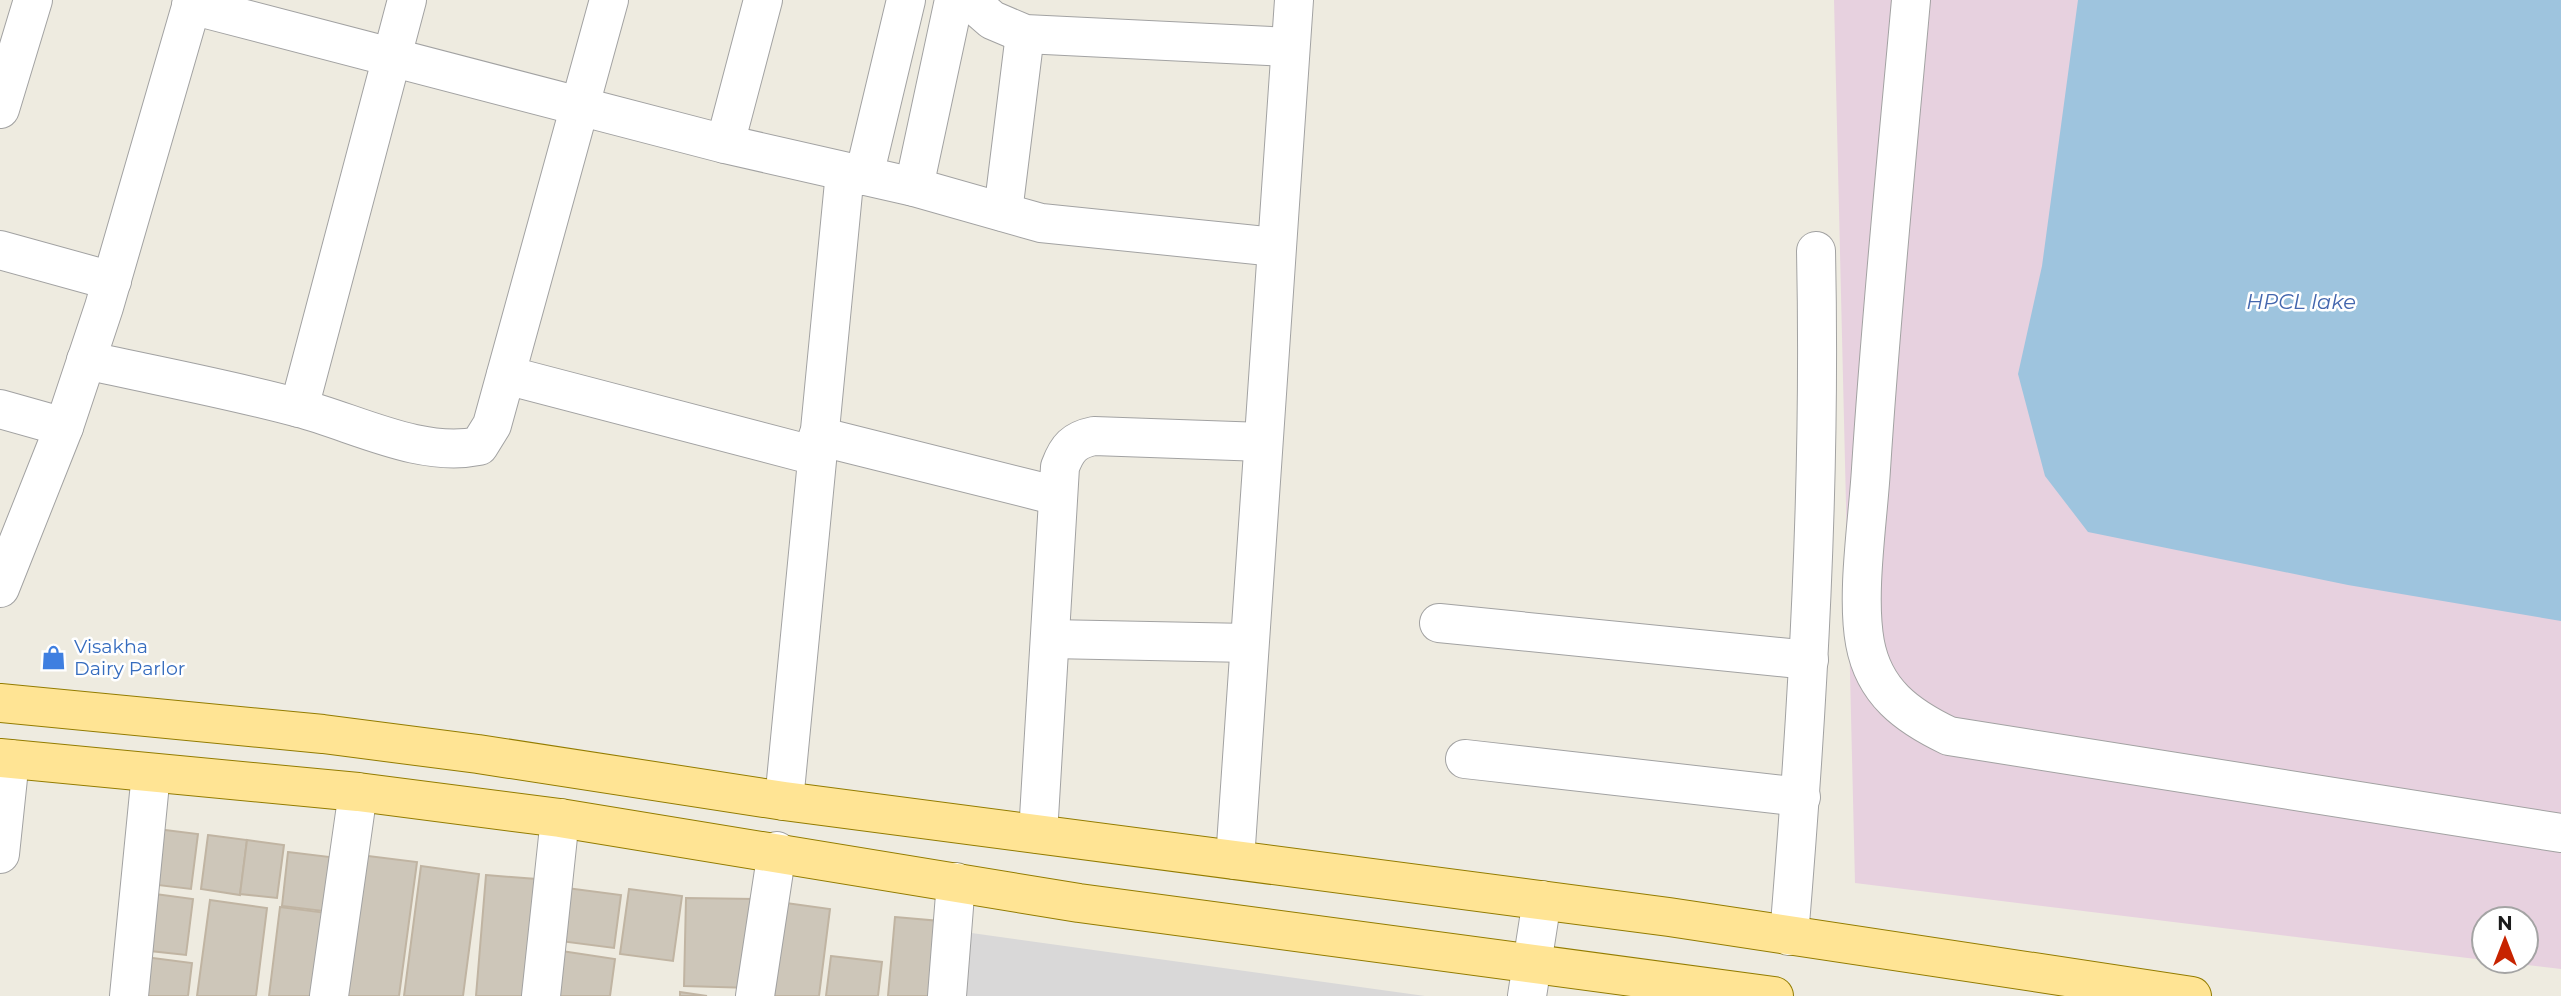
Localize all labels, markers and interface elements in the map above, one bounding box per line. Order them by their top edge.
water label: HPCL lake [2246,289,2356,314]
place label: Visakha Dairy Parlor [74,635,185,680]
shop icon: Visakha Dairy Parlor [40,643,68,671]
north arrow [2470,905,2540,975]
text: N [2497,912,2513,935]

